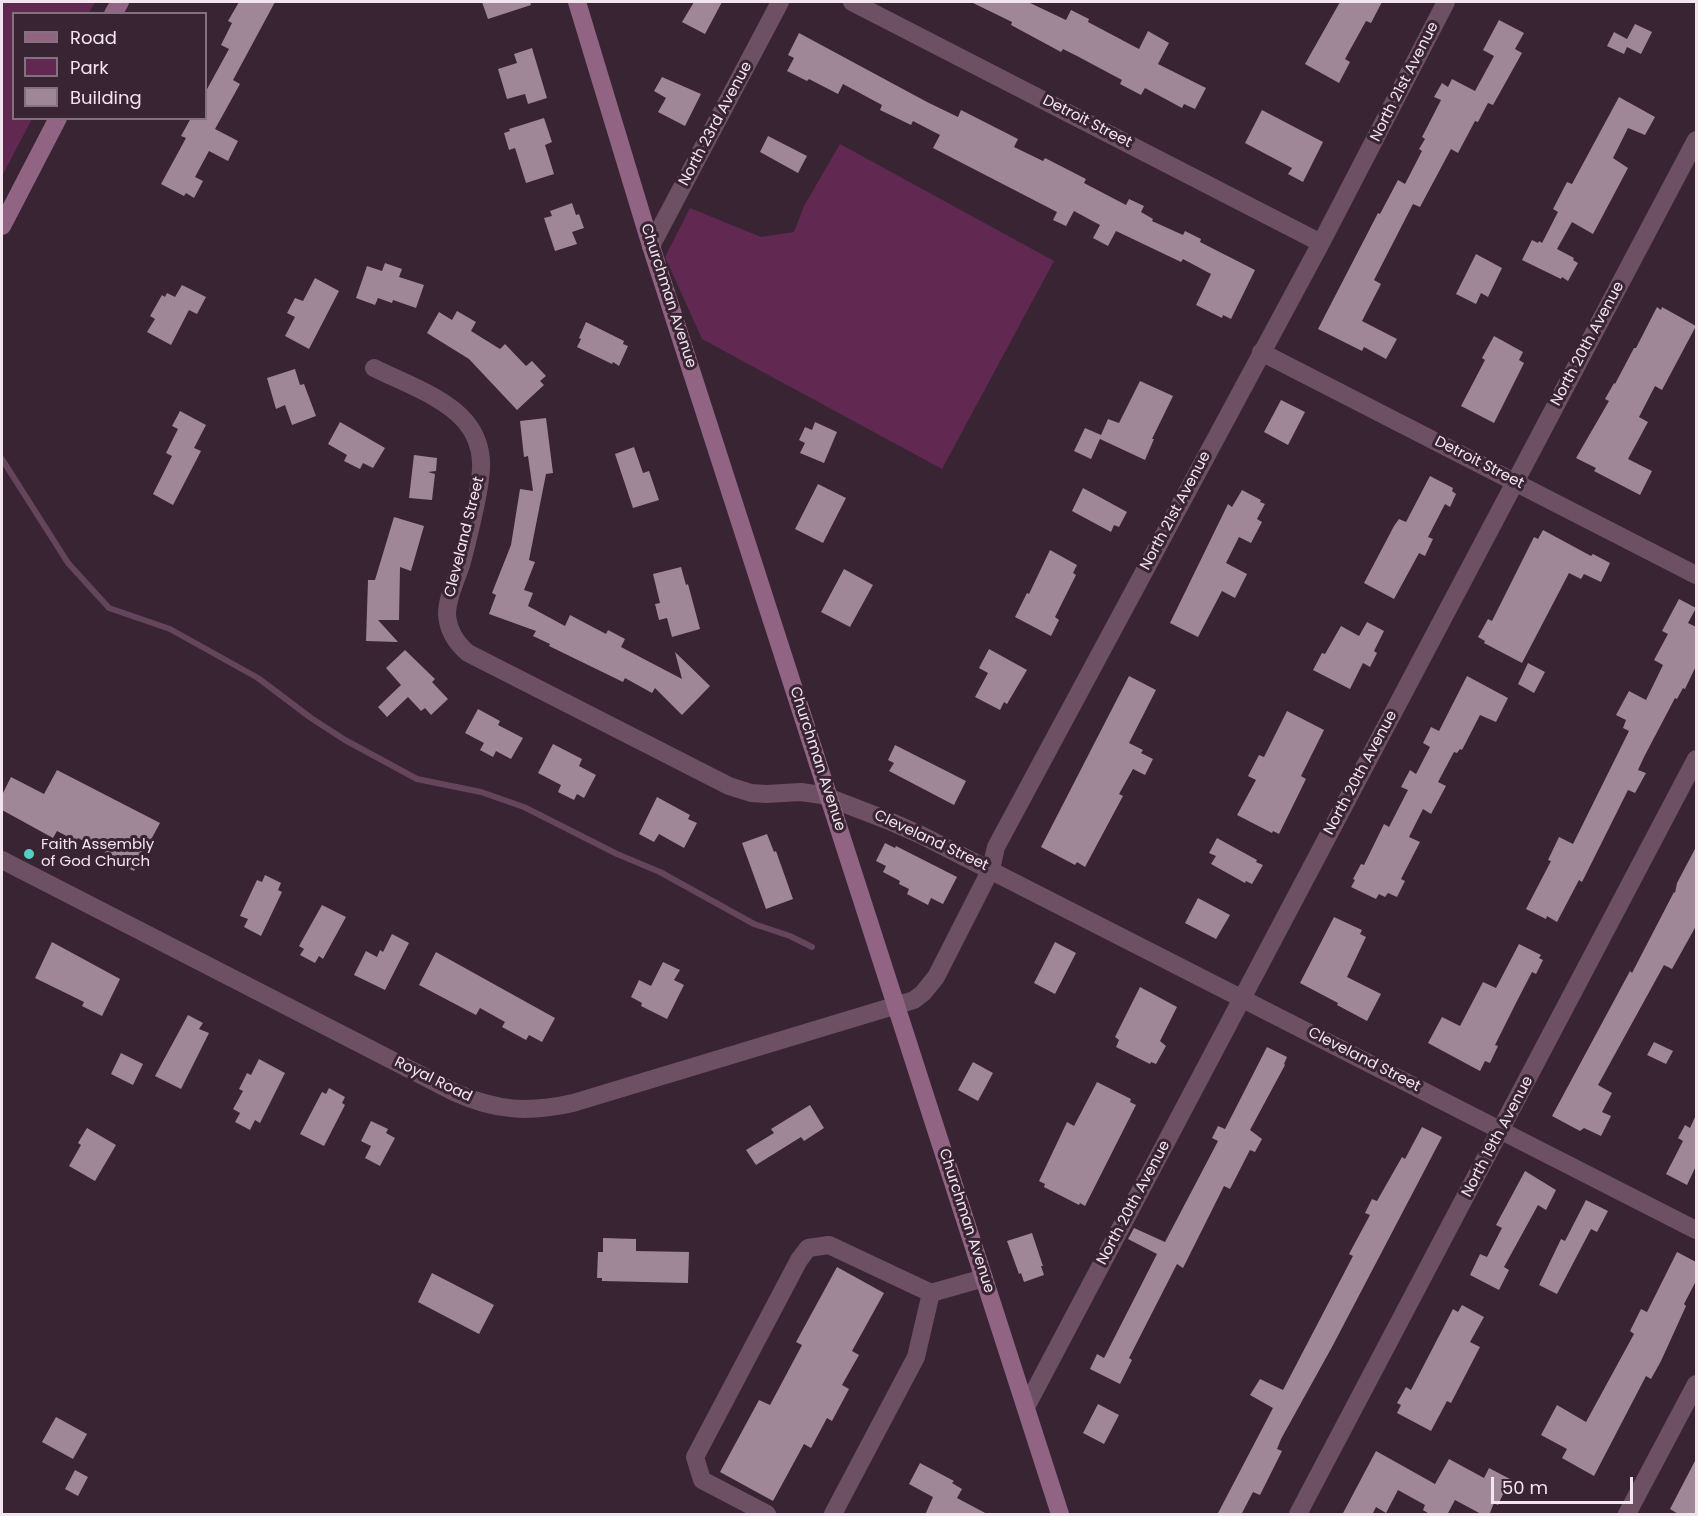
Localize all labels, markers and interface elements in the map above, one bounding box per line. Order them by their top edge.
legend [12,12,207,120]
street label: North 21st Avenue [1367,19,1443,145]
text: Road [70,25,117,50]
text: Park [70,55,109,80]
street label: North 23rd Avenue [676,59,756,189]
text: Building [70,85,142,110]
street label: Detroit Street [1039,92,1135,152]
street label: Churchman Avenue [636,222,700,370]
street label: North 20th Avenue [1548,279,1628,409]
street label: Detroit Street [1431,433,1527,493]
street label: North 21st Avenue [1137,449,1215,573]
street label: Cleveland Street [441,475,489,599]
street label: Churchman Avenue [785,685,849,833]
street label: North 20th Avenue [1321,708,1401,838]
street label: Cleveland Street [871,807,991,875]
place label: Faith Assembly of God Church [41,836,154,871]
marker: Faith Assembly of God Church [22,847,36,861]
street label: Cleveland Street [1305,1024,1423,1096]
street label: Royal Road [391,1053,475,1107]
street label: North 19th Avenue [1458,1073,1538,1201]
street label: North 20th Avenue [1094,1138,1174,1268]
street label: Churchman Avenue [934,1147,998,1295]
scale bar [1494,1465,1636,1503]
text: 50 m [1502,1475,1548,1500]

